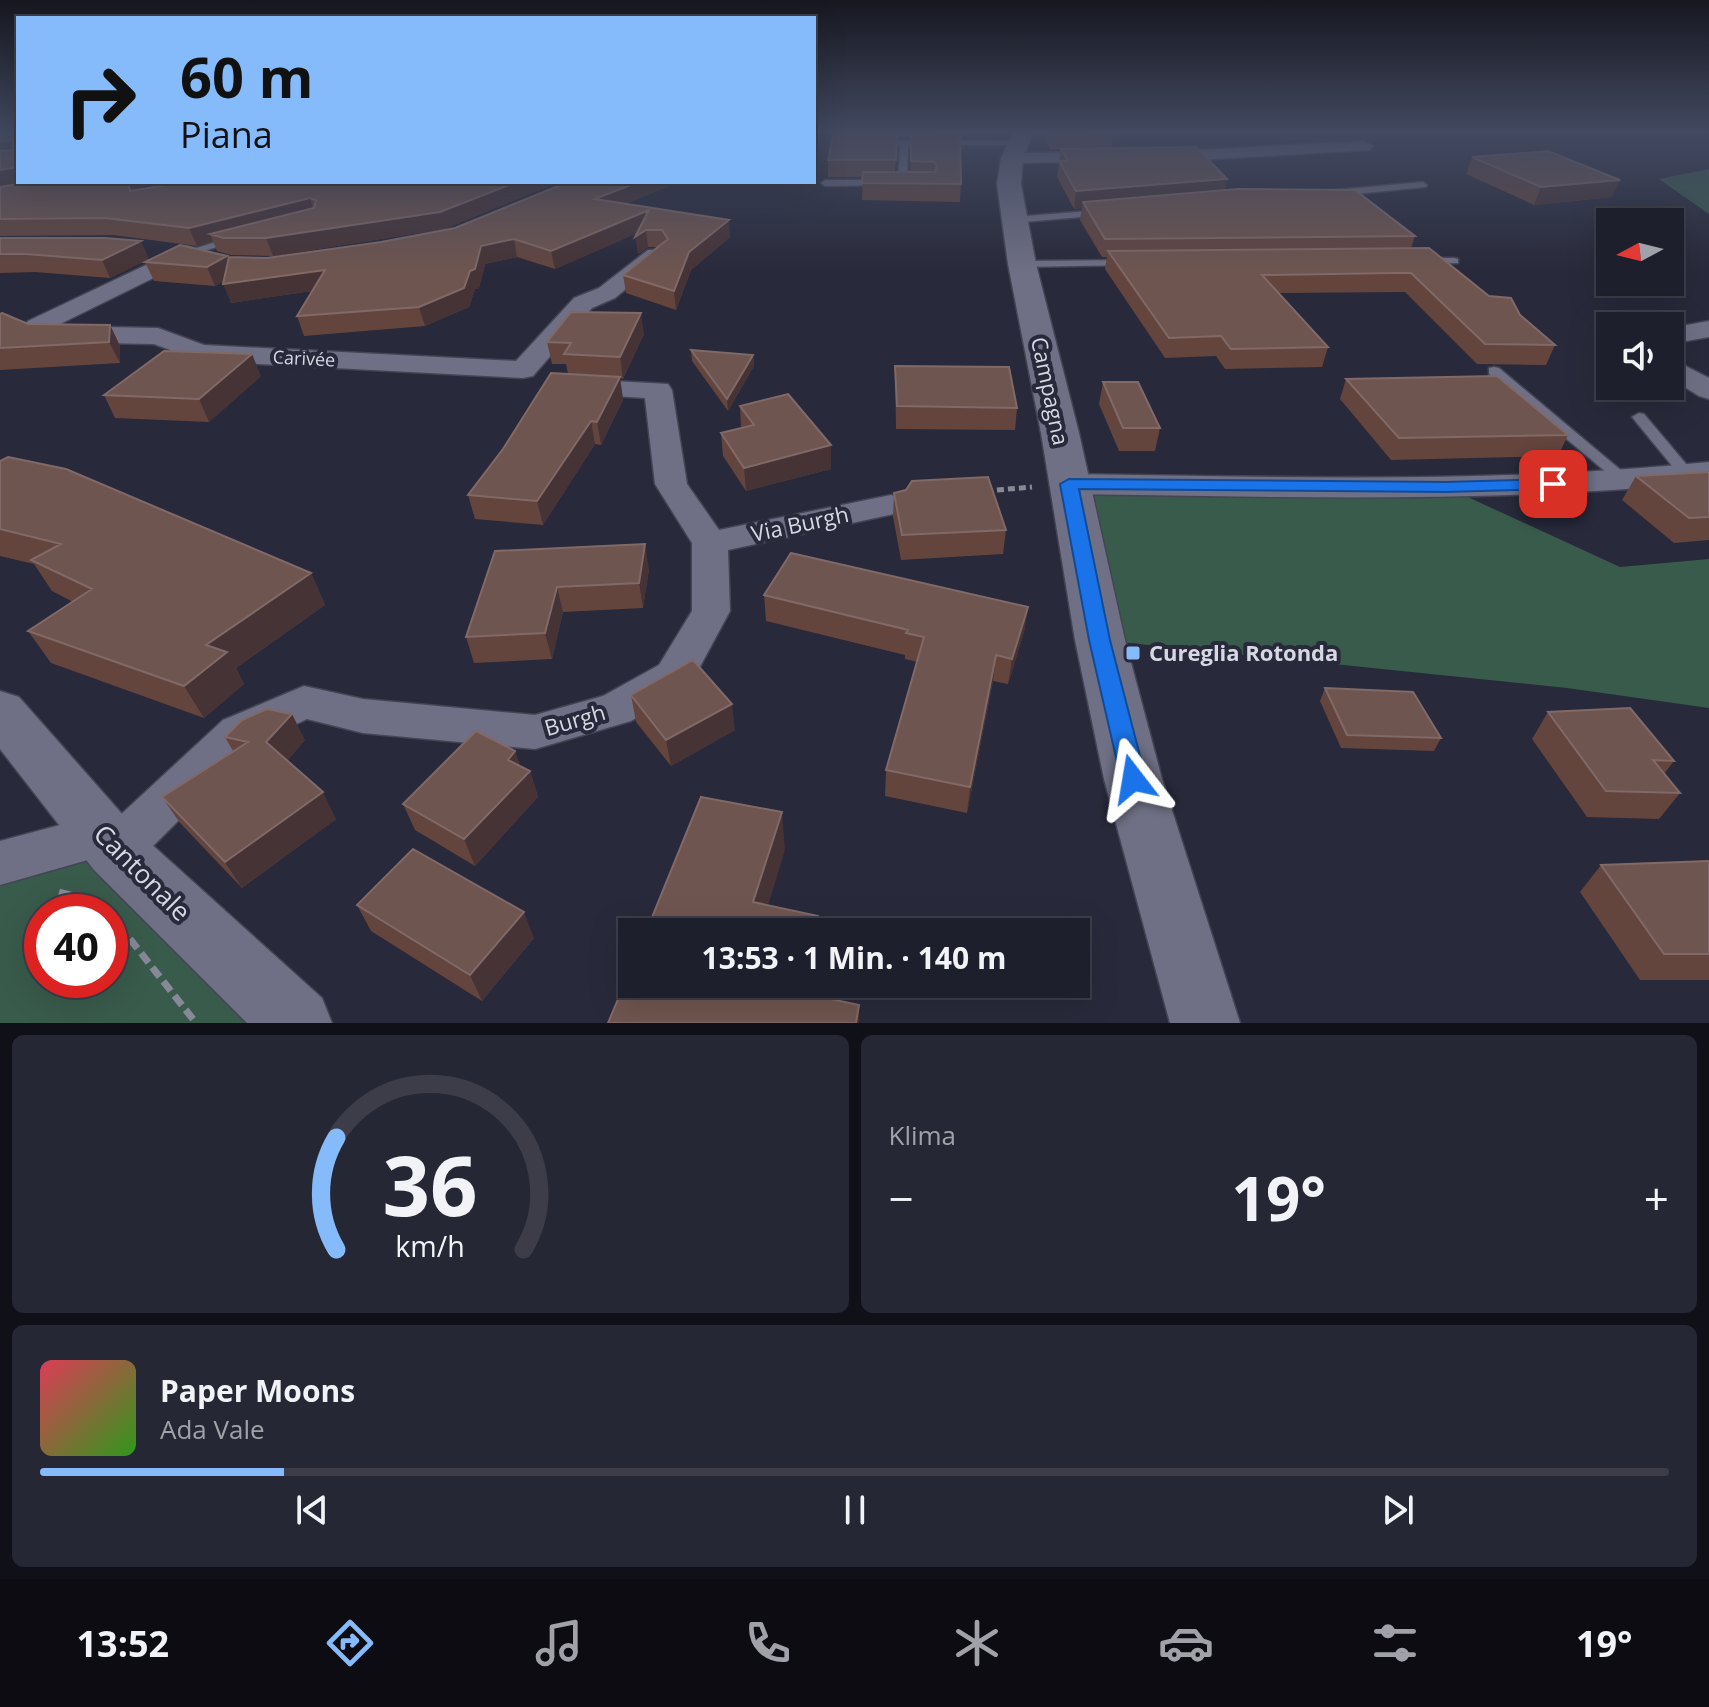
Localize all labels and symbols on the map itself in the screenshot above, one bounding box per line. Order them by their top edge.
north arrow [1596,208,1684,296]
street label: Campagna [1025,334,1077,448]
street label: Carivée [272,344,336,372]
pin [1519,450,1587,518]
street label: Via Burgh [748,498,851,548]
place label: Cureglia Rotonda [1149,637,1338,667]
marker: Cureglia Rotonda [1124,644,1142,662]
street label: Burgh [541,696,609,742]
position arrow [1091,737,1175,821]
street label: Cantonale [86,816,199,929]
speed limit sign: 40 [24,894,128,998]

